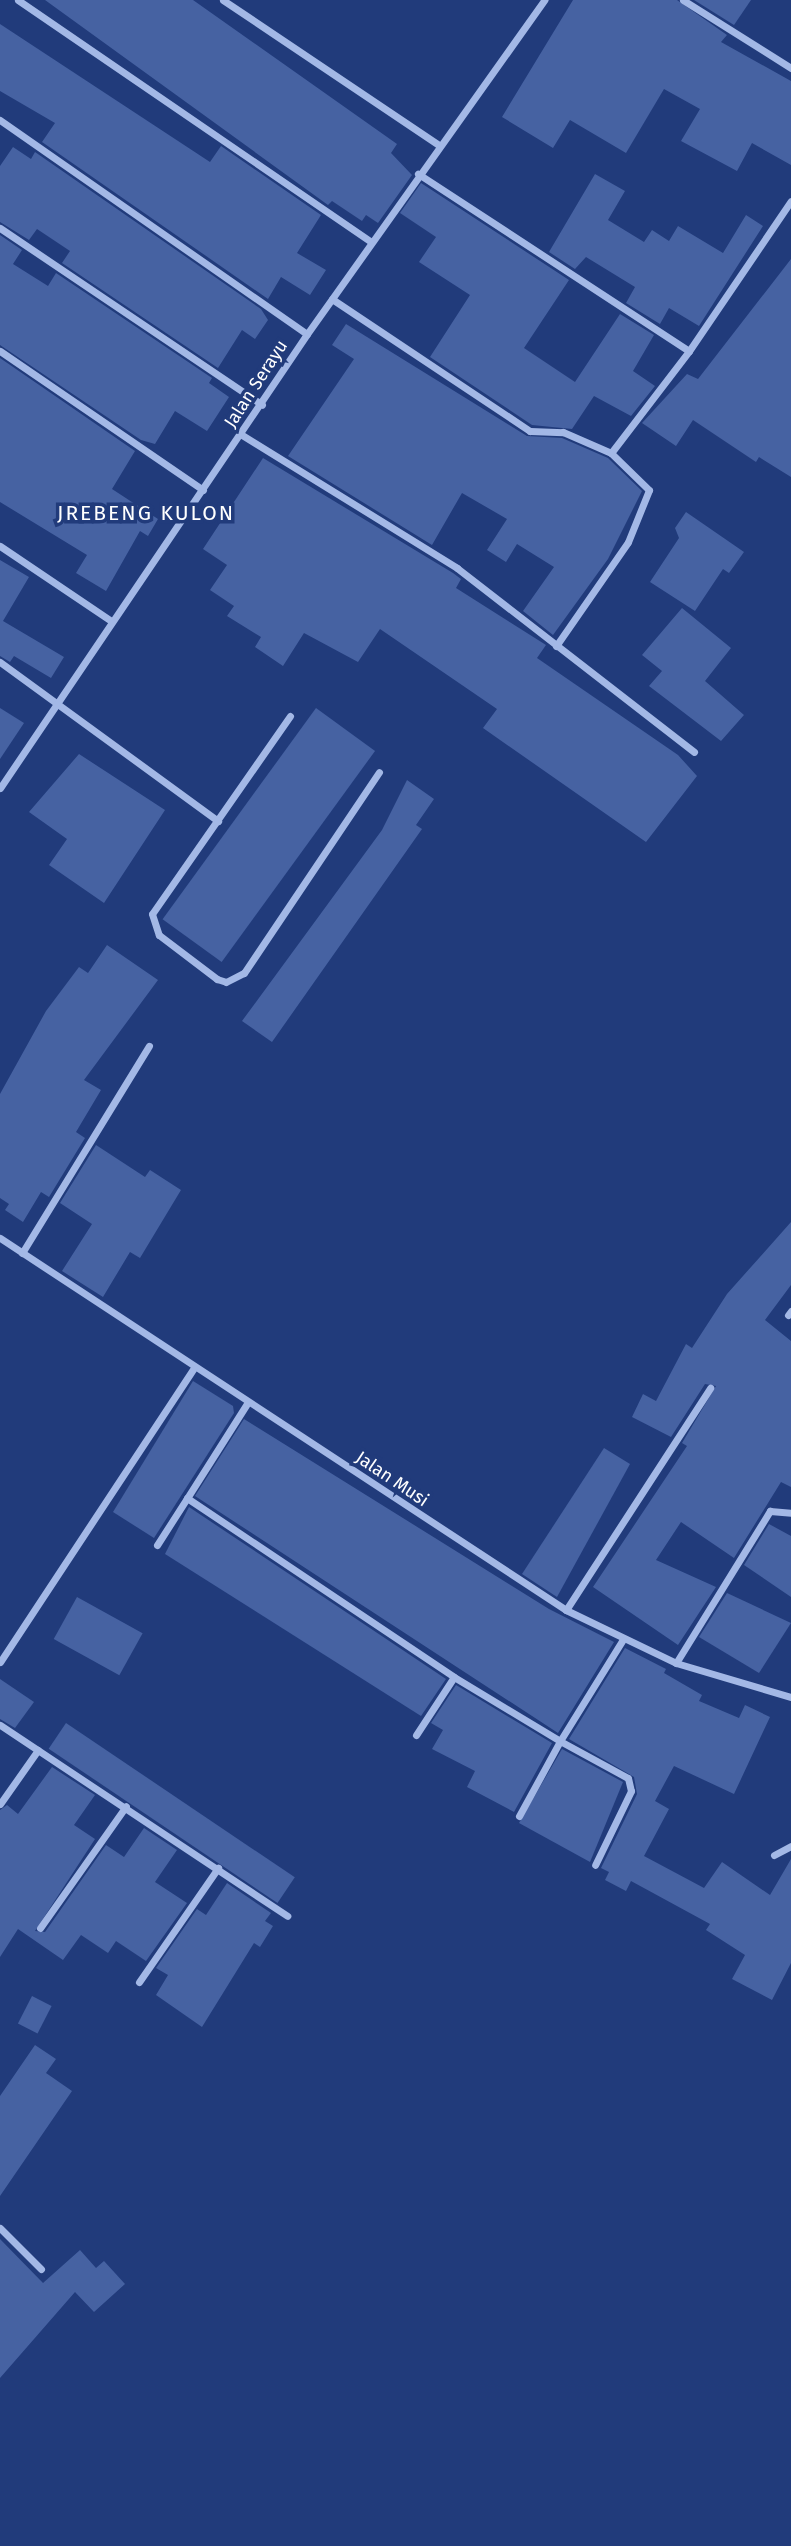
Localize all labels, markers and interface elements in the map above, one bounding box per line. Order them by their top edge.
street label: Jalan Serayu [220,336,292,432]
district label: JREBENG KULON [59,500,233,526]
street label: Jalan Musi [351,1447,433,1511]

